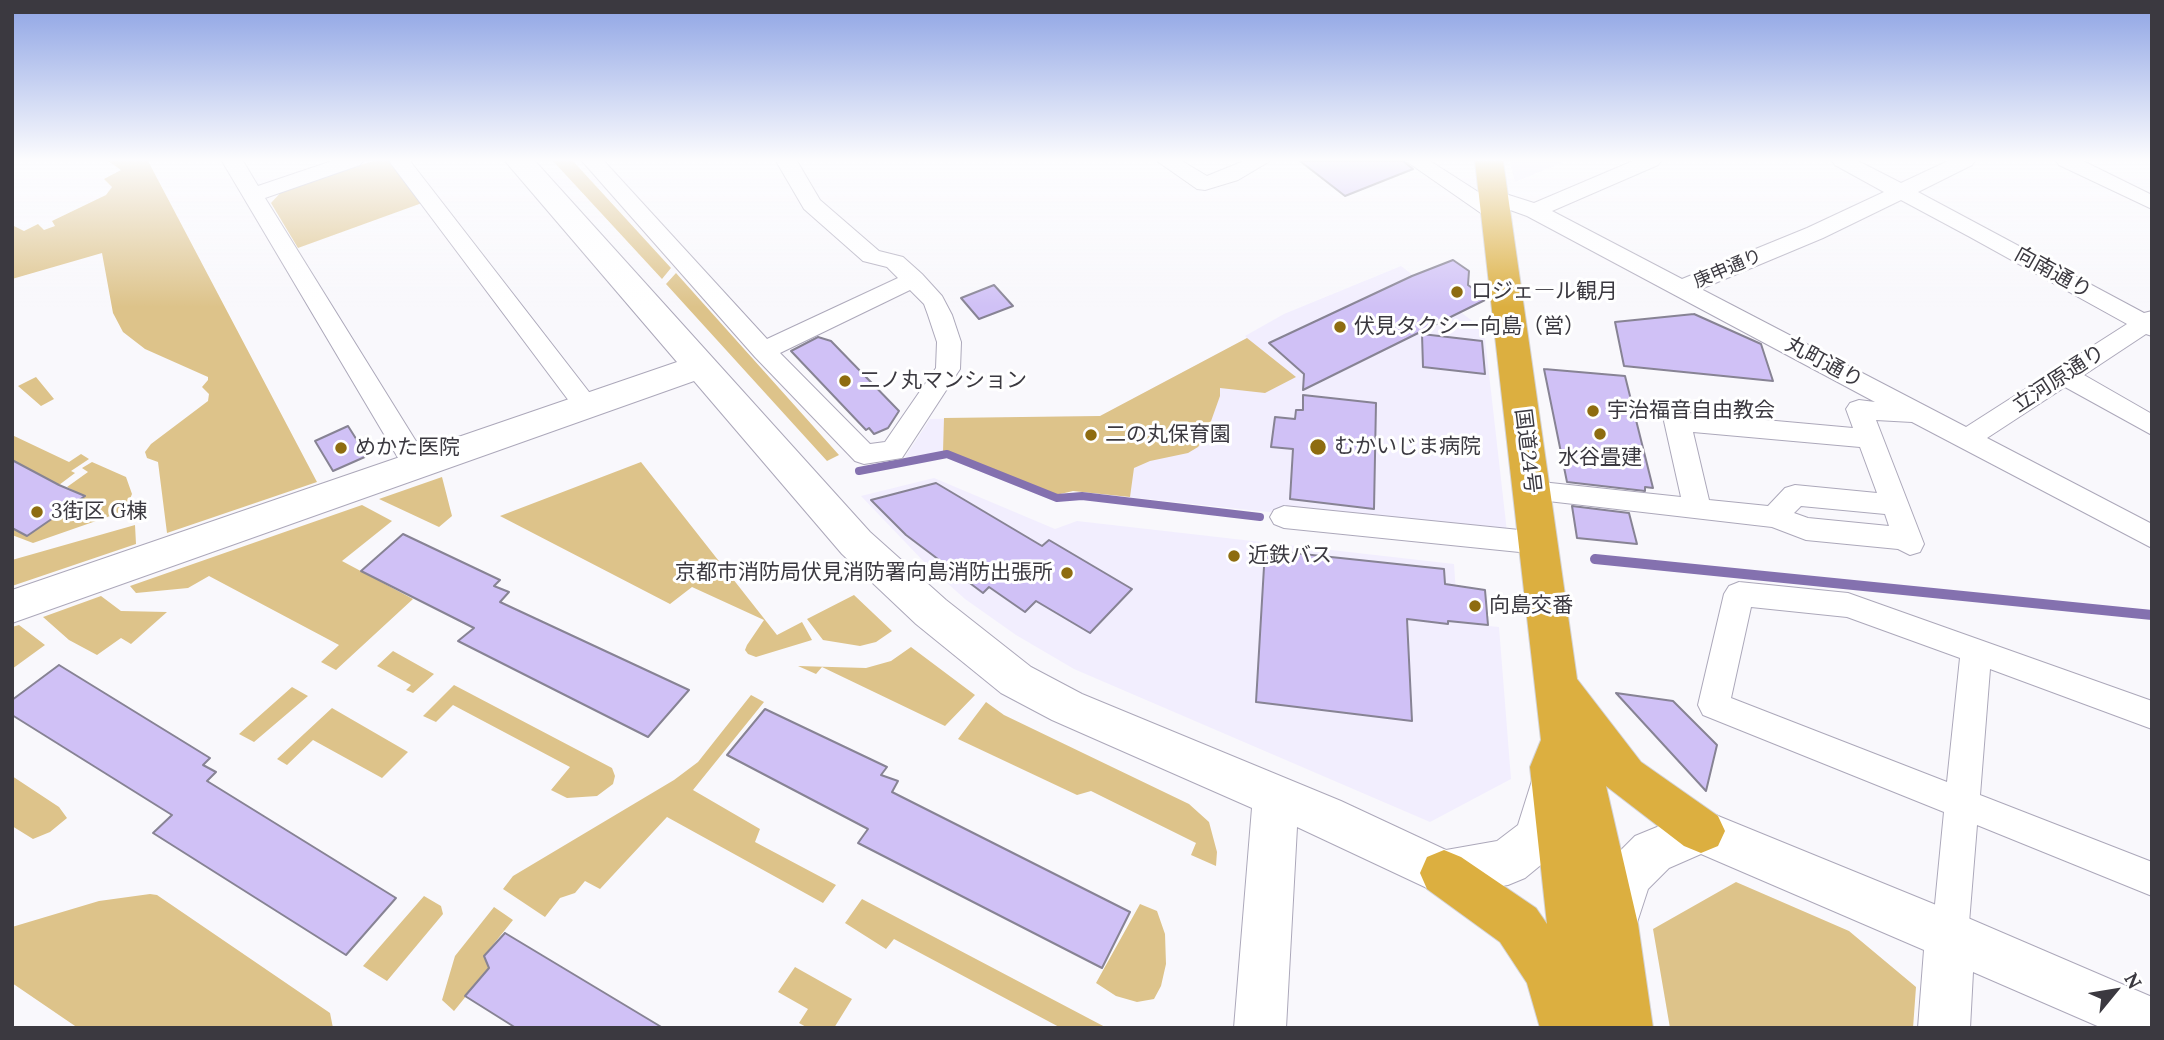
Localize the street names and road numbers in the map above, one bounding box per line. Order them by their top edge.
street label: 向南通り [2010,242,2096,304]
street label: 庚申通り [1691,245,1765,293]
street label: 丸町通り [1781,332,1867,394]
street label: 立河原通り [2008,340,2110,418]
street label: 国道24号 [1509,407,1545,495]

